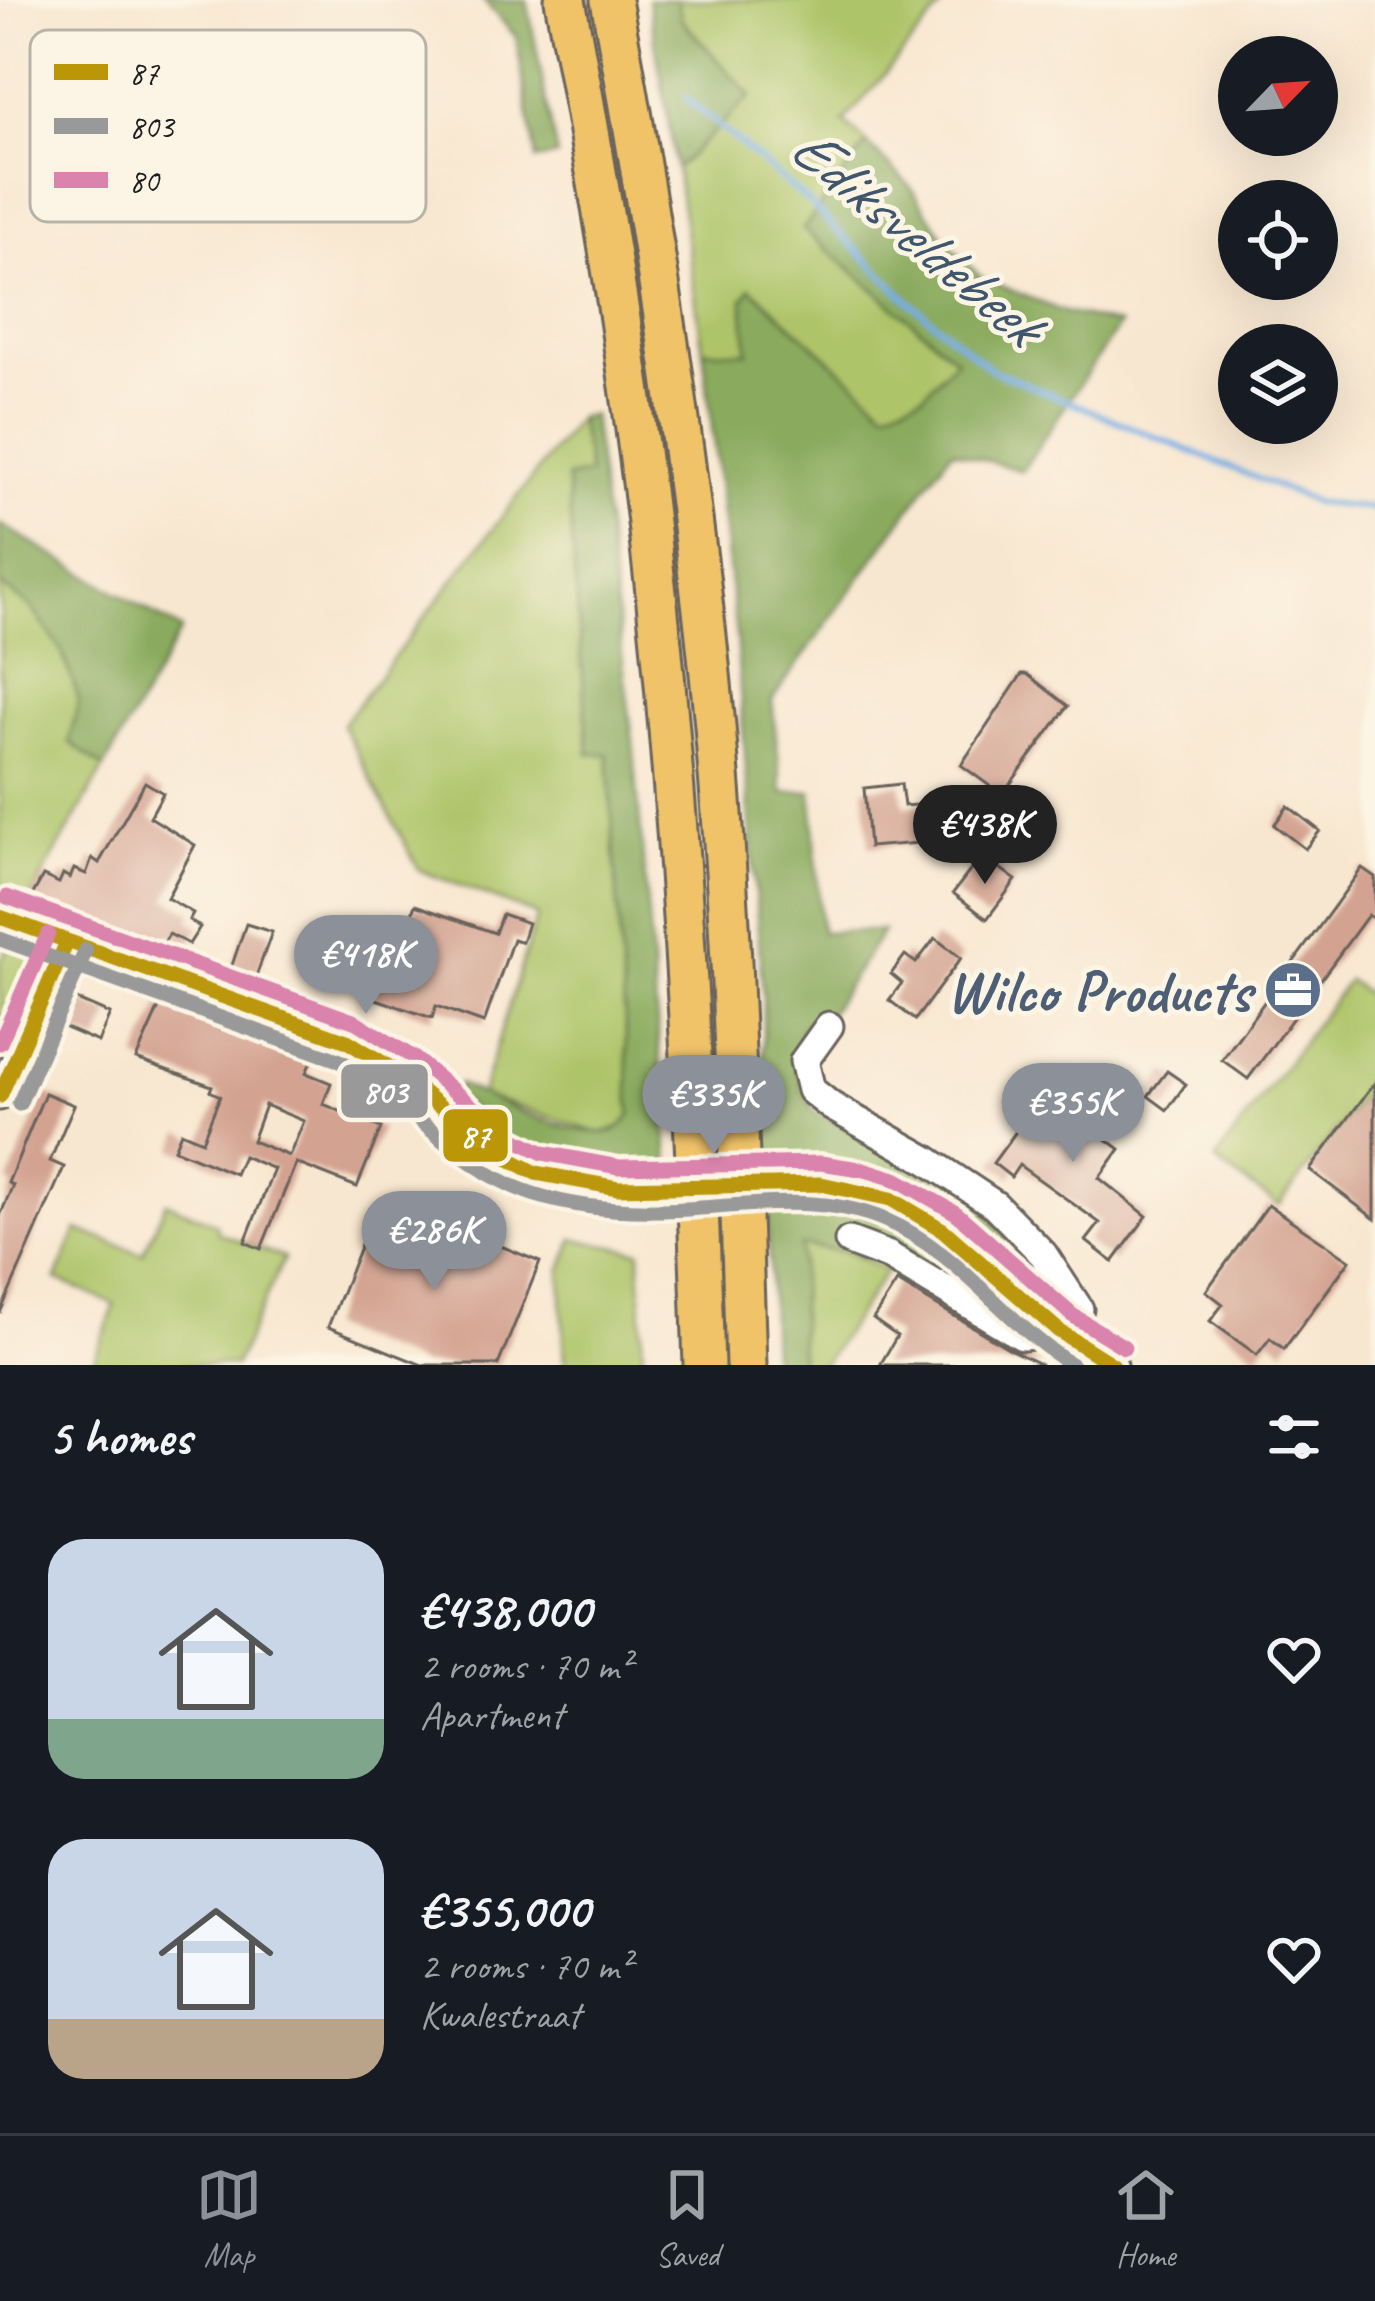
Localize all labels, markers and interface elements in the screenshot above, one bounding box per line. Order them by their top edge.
legend [30,30,426,222]
north arrow [1218,36,1338,156]
map controls [1218,36,1338,444]
text: 87 [129,52,161,94]
text: 803 [129,106,176,148]
water label: Ediksveldebeek [775,108,1064,369]
text: 80 [129,160,161,202]
button: locate [1218,180,1338,300]
button: layers [1218,324,1338,444]
pin: €438K [901,785,1069,887]
text: €438K [940,799,1030,848]
pin: €418K [282,915,450,1017]
text: €418K [321,929,411,978]
place label: Wilco Products [947,953,1257,1029]
office icon: Wilco Products [1262,959,1324,1021]
pin: €335K [630,1055,798,1157]
line badge: 803 [339,1062,430,1120]
pin: €355K [989,1063,1157,1165]
text: €335K [669,1069,759,1118]
text: 803 [363,1071,410,1113]
text: €355K [1029,1077,1117,1126]
line badge: 87 [441,1107,510,1164]
text: 87 [460,1115,493,1157]
pin: €286K [350,1191,518,1293]
text: €286K [389,1205,479,1254]
icon: filters [1261,1404,1327,1470]
text: 5 homes [48,1405,191,1469]
text: €438,000 [420,1578,591,1642]
icon: home [144,1587,288,1731]
icon: heart [1261,1626,1327,1692]
text: 2 rooms · 70 m² [420,1642,631,1691]
text: Apartment [420,1691,563,1740]
text: €355,000 [420,1878,589,1942]
icon: home [144,1887,288,2031]
icon: heart [1261,1926,1327,1992]
text: 2 rooms · 70 m² [420,1942,631,1991]
text: Kwalestraat [420,1991,581,2040]
tab: Map [196,2162,262,2276]
tab: Saved [654,2162,720,2276]
tab: Home [1113,2162,1179,2276]

